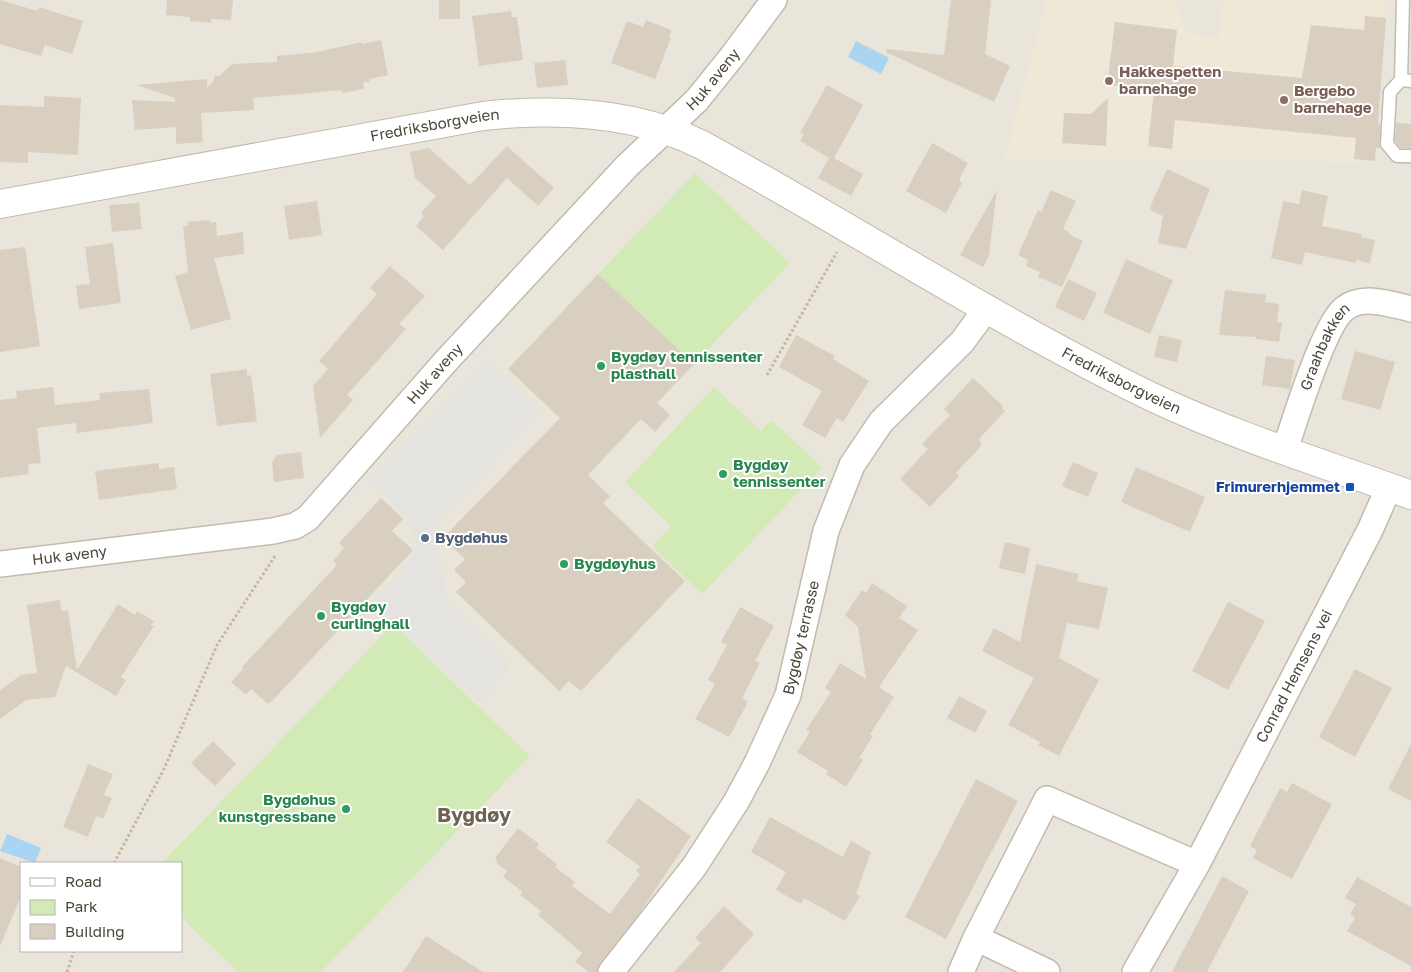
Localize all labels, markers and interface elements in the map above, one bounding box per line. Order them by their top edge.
street label: Huk aveny [682,44,743,114]
place label: Hakkespetten barnehage [1119,62,1221,97]
marker: Hakkespetten barnehage [1103,75,1115,87]
place label: Bergebo barnehage [1294,81,1372,116]
marker: Bergebo barnehage [1278,94,1290,106]
street label: Fredriksborgveien [369,104,500,144]
street label: Graahbakken [1296,298,1353,392]
street label: Huk aveny [403,339,466,407]
street label: Fredriksborgveien [1059,342,1184,417]
place label: Bygdøy tennissenter plasthall [611,347,763,382]
marker: Bygdøy tennissenter plasthall [595,360,607,372]
place label: Bygdøy tennissenter [733,455,826,490]
marker: Bygdøy tennissenter [717,468,729,480]
place label: Frimurerhjemmet [1216,477,1340,495]
marker: Frimurerhjemmet [1344,481,1356,493]
place label: Bygdøhus [435,528,508,546]
marker: Bygdøhus [419,532,431,544]
street label: Huk aveny [31,541,108,568]
place label: Bygdøyhus [574,554,656,572]
marker: Bygdøyhus [558,558,570,570]
street label: Bygdøy terrasse [778,578,822,697]
place label: Bygdøy curlinghall [331,597,410,632]
street label: Conrad Hemsens vei [1251,606,1335,745]
marker: Bygdøy curlinghall [315,610,327,622]
place label: Bygdøhus kunstgressbane [219,790,336,825]
district label: Bygdøy [437,802,511,826]
marker: Bygdøhus kunstgressbane [340,803,352,815]
legend [20,862,182,952]
text: Road [65,872,102,890]
text: Park [65,897,98,915]
text: Building [65,922,125,940]

